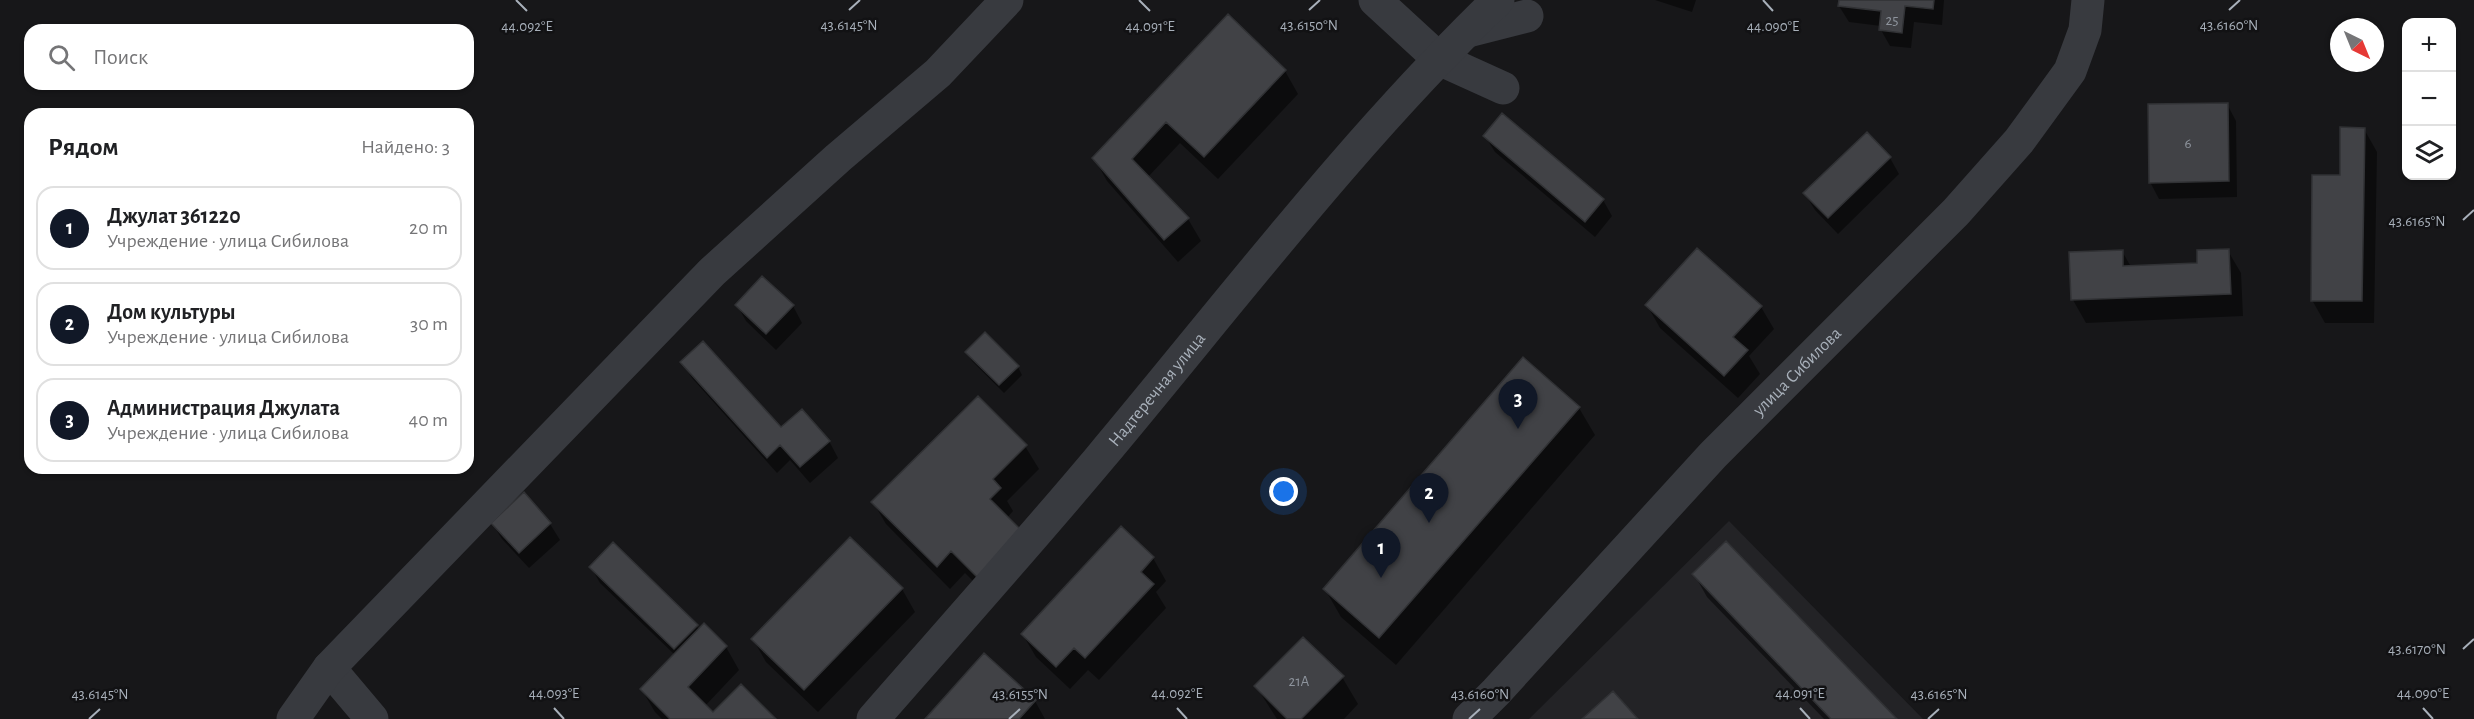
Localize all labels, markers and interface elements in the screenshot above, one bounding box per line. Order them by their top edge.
house number: 25 [1885,13,1899,28]
text: 43.6145°N [820,18,878,33]
text: 43.6150°N [1280,18,1338,33]
text: 43.6160°N [2200,18,2258,33]
north arrow [2330,18,2384,72]
map controls [2402,18,2456,180]
button: + [2402,18,2456,72]
text: 44.092°E [501,19,553,34]
text: 44.091°E [1125,19,1175,34]
text: 44.090°E [1747,19,1799,34]
search box [24,24,474,90]
icon: search [45,41,78,74]
text: Поиск [93,46,148,68]
button: − [2402,72,2456,126]
button: layers [2402,126,2456,180]
text: Рядом [48,134,119,160]
house number: 6 [2184,136,2192,151]
text: Найдено: 3 [361,137,450,157]
text: Джулат 361220 [107,205,241,227]
text: 43.6165°N [2388,214,2446,229]
text: 1 [66,218,73,238]
text: 20 m [409,218,448,238]
text: Учреждение · улица Сибилова [107,231,349,251]
text: Дом культуры [107,301,236,323]
text: 2 [65,314,74,334]
text: 30 m [410,314,448,334]
street label: улица Сибилова [1749,324,1845,420]
text: Учреждение · улица Сибилова [107,327,349,347]
street label: Надтеречная улица [1105,329,1209,450]
pin: 3 [1498,380,1538,429]
text: Администрация Джулата [107,397,340,419]
text: 3 [65,410,74,430]
text: 40 m [409,410,448,430]
text: Учреждение · улица Сибилова [107,423,349,443]
pin: 2 [1410,474,1448,523]
your location [1269,477,1298,506]
pin: 1 [1362,528,1400,578]
text: 43.6170°N [2388,642,2446,657]
house number: 21А [1289,674,1310,689]
text: 44.093°E [529,686,579,701]
text: 44.092°E [1151,686,1203,701]
text: 44.091°E [1775,686,1825,701]
text: 44.090°E [2397,686,2449,701]
text: 43.6145°N [71,687,129,702]
text: 43.6155°N [992,687,1048,702]
text: 43.6160°N [1451,687,1509,702]
text: 43.6165°N [1910,687,1968,702]

